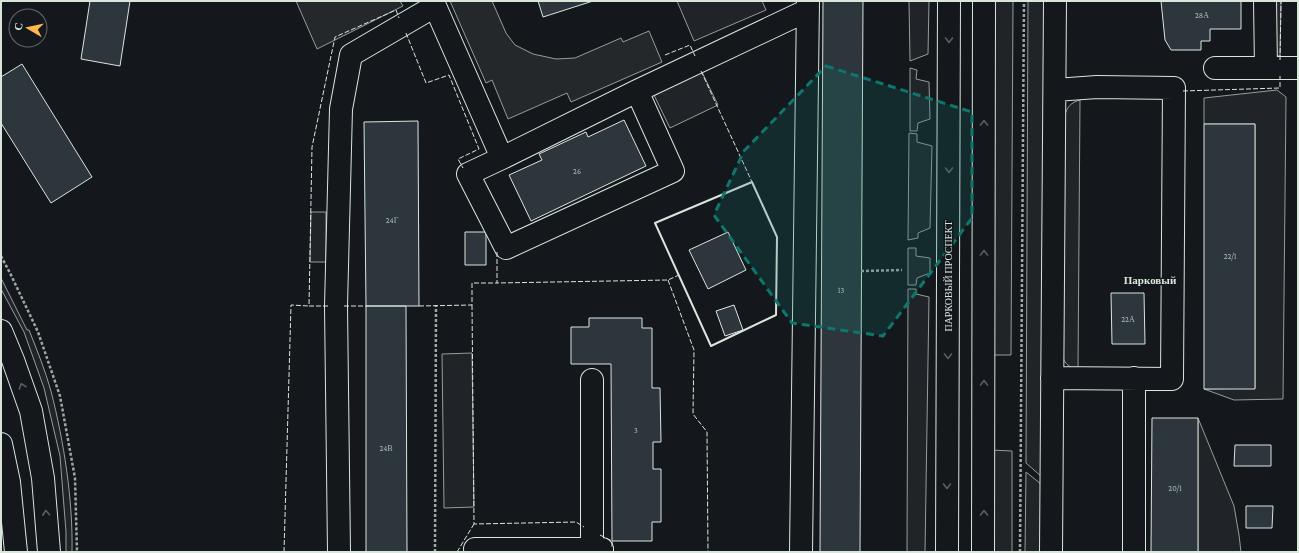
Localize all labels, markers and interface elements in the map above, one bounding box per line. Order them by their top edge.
north arrow [8,8,48,48]
house number: 28А [1195,11,1209,20]
text: С [12,22,25,31]
one-way arrow [945,37,953,43]
one-way arrow [980,120,988,126]
house number: 26 [573,167,581,176]
one-way arrow [945,167,953,173]
house number: 24Г [386,216,399,225]
street label: ПАРКОВЫЙ ПРОСПЕКТ [943,220,954,332]
one-way arrow [980,250,988,256]
house number: 22/1 [1224,252,1237,261]
district label: Парковый [1124,274,1177,286]
house number: 13 [838,286,844,295]
house number: 22А [1121,315,1135,324]
one-way arrow [944,353,952,359]
one-way arrow [980,380,988,386]
one-way arrow [18,382,27,389]
house number: 3 [634,426,638,435]
house number: 24В [379,444,393,453]
one-way arrow [943,483,951,489]
house number: 20/1 [1168,484,1182,493]
one-way arrow [42,510,51,516]
one-way arrow [979,510,988,516]

